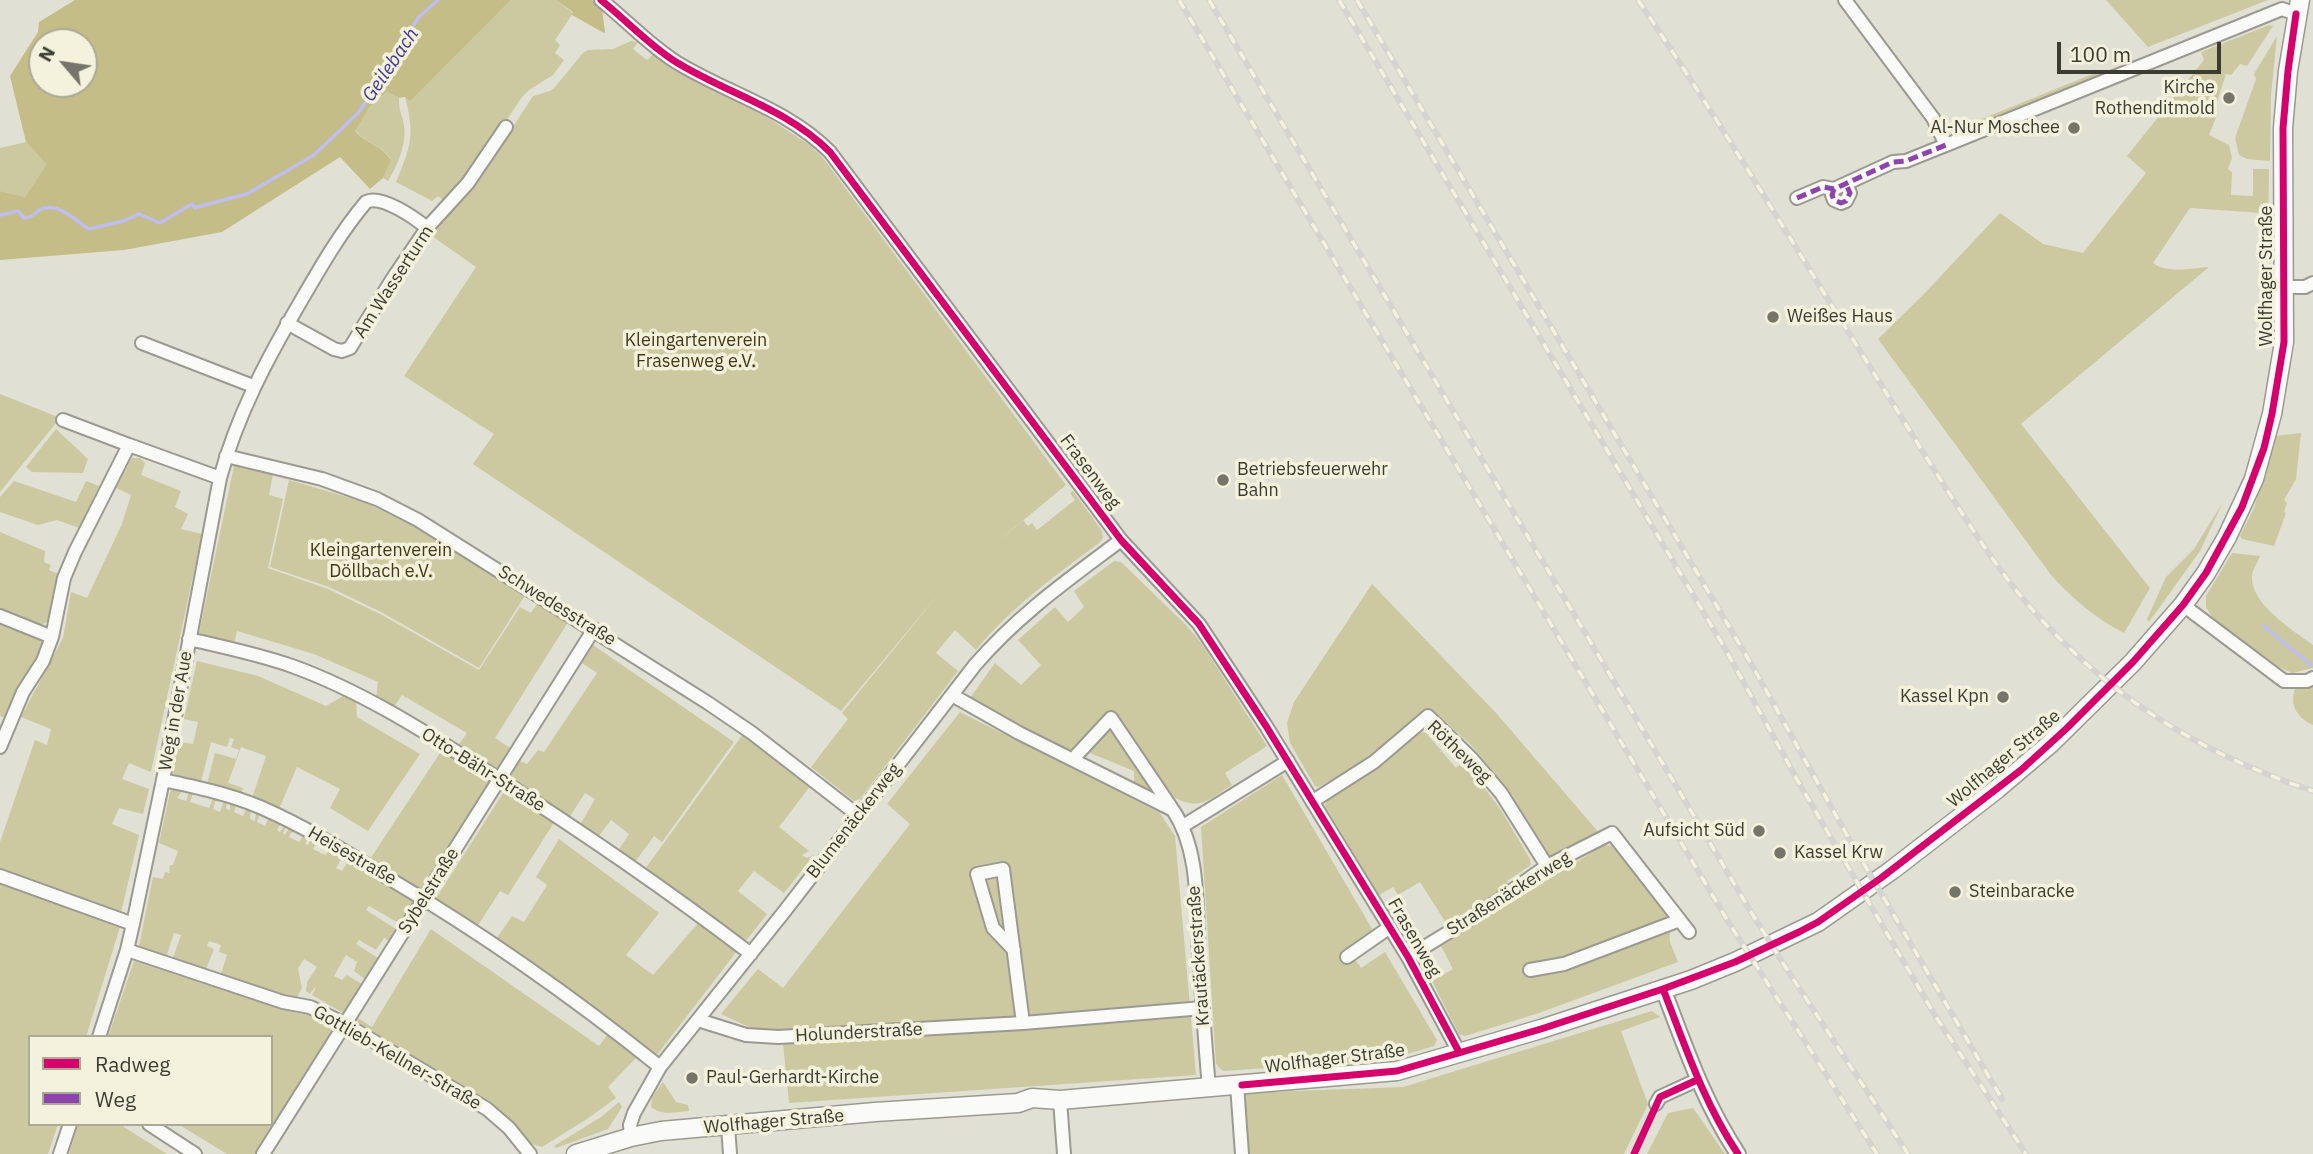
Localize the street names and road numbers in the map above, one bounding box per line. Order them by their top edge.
street label: Wolfhager Straße [2256,206,2278,346]
street label: Am Wasserturm [350,222,438,342]
street label: Frasenweg [1055,430,1125,514]
street label: Schwedesstraße [494,561,620,651]
street label: Weg in der Aue [155,649,197,773]
street label: Wolfhager Straße [1943,705,2065,813]
street label: Rötheweg [1422,716,1496,788]
street label: Otto-Bähr-Straße [417,723,549,817]
street label: Blumenäckerweg [802,759,906,883]
street label: Heisestraße [304,822,400,890]
street label: Sybelstraße [394,844,464,938]
street label: Straßenäckerweg [1443,847,1575,941]
street label: Krautäckerstraße [1183,885,1215,1027]
street label: Frasenweg [1383,895,1445,981]
street label: Gottlieb-Kellner-Straße [309,1001,485,1115]
street label: Holunderstraße [795,1019,923,1047]
street label: Wolfhager Straße [1264,1040,1406,1078]
street label: Wolfhager Straße [703,1105,845,1139]

